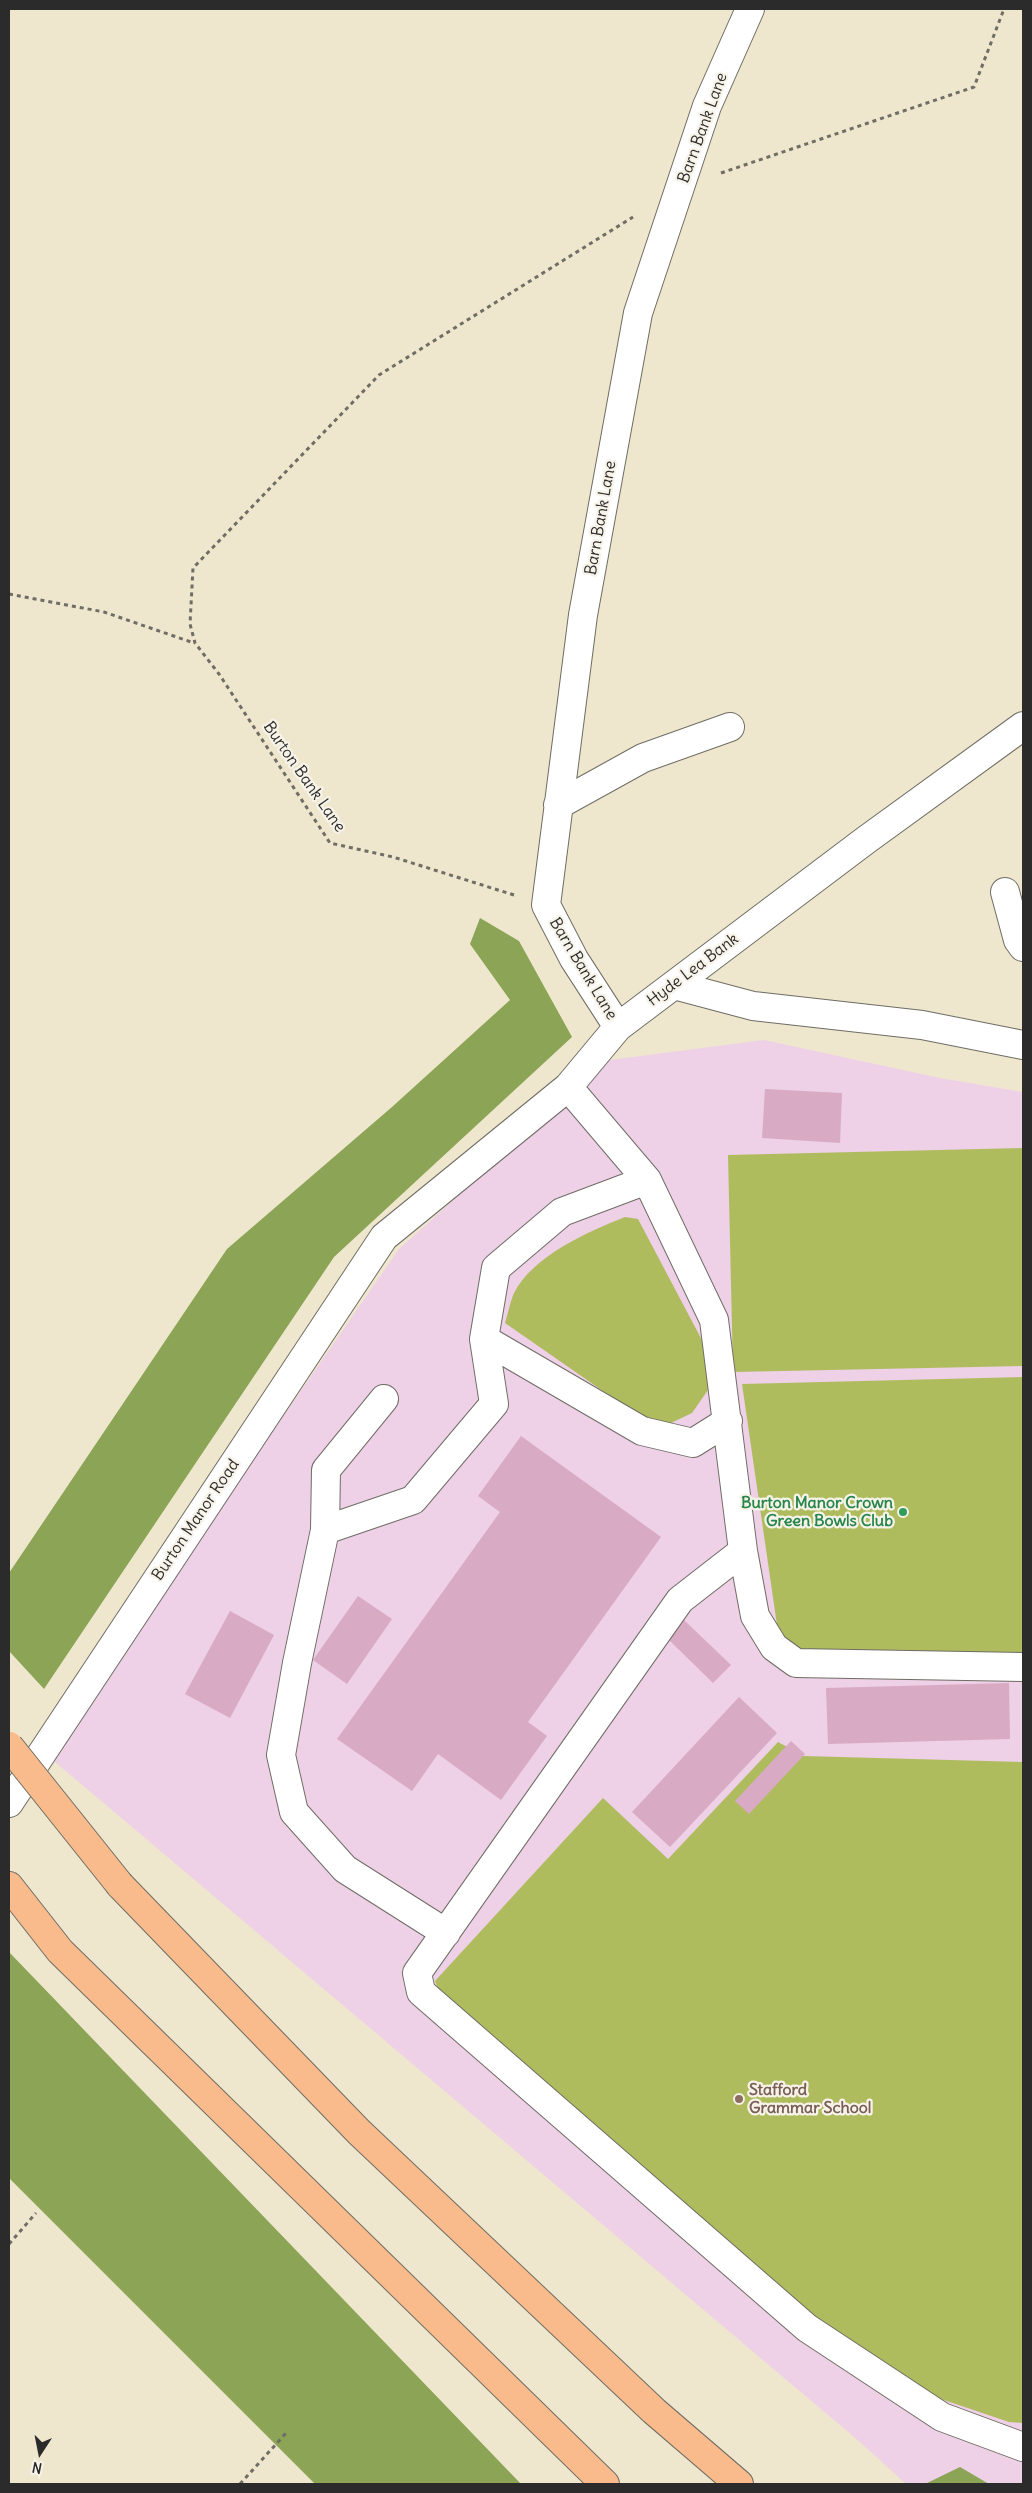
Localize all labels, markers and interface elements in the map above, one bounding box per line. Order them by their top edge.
street label: Barn Bank Lane [674,70,732,186]
street label: Barn Bank Lane [582,459,620,577]
street label: Burton Bank Lane [259,718,349,836]
street label: Barn Bank Lane [545,914,621,1024]
street label: Hyde Lea Bank [644,929,742,1011]
street label: Burton Manor Road [148,1456,244,1584]
place label: Burton Manor Crown Green Bowls Club [741,1493,893,1531]
marker: Burton Manor Crown Green Bowls Club [897,1506,909,1518]
place label: Stafford Grammar School [749,2080,871,2118]
marker: Stafford Grammar School [733,2093,745,2105]
north arrow [15,2428,65,2478]
text: N [31,2458,44,2477]

